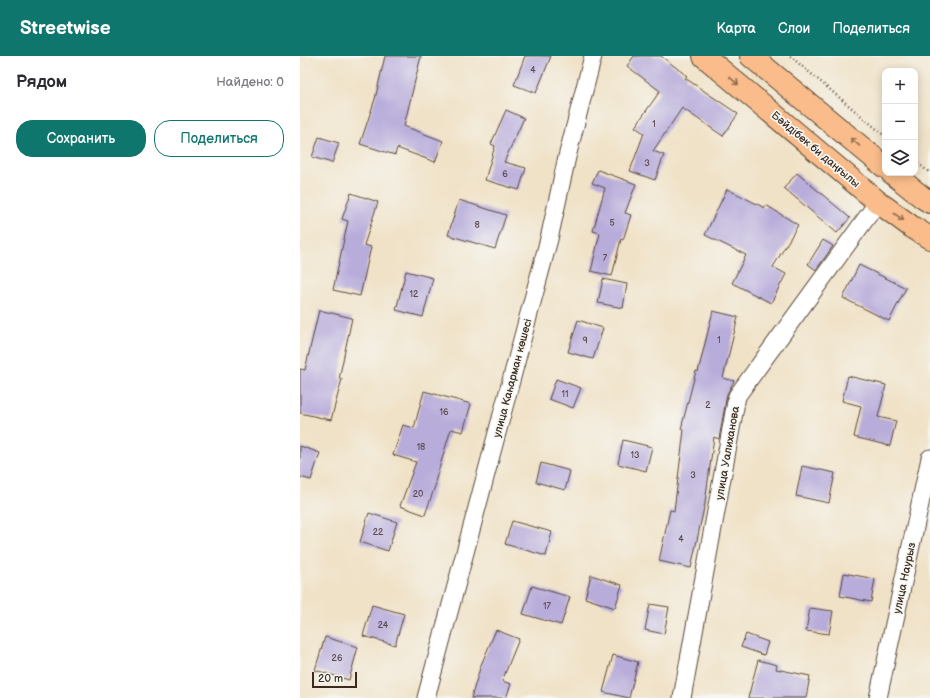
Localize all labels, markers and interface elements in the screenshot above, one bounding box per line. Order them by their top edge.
text: Streetwise [20,17,111,40]
text: Карта [716,20,756,37]
text: Слои [778,20,810,37]
text: Поделиться [832,20,910,37]
house number: 4 [530,65,536,76]
map controls [882,68,918,176]
button: + [882,68,918,104]
text: Рядом [16,72,67,92]
text: Найдено: 0 [216,74,284,90]
one-way arrow [729,76,740,85]
button: − [882,104,918,140]
street label: Бәйдібек би даңғылы [769,109,863,190]
house number: 1 [652,119,656,130]
button: Сохранить [16,120,146,157]
button: Поделиться [154,120,284,157]
one-way arrow [850,138,860,147]
button: layers [882,140,918,176]
house number: 3 [644,158,650,169]
house number: 6 [502,169,508,180]
one-way arrow [893,213,904,221]
house number: 5 [609,218,615,229]
house number: 8 [474,220,480,231]
house number: 7 [603,253,608,264]
house number: 12 [410,289,419,300]
street label: улица Каһарман көшесі [490,317,535,439]
house number: 9 [582,335,588,346]
house number: 1 [717,335,721,346]
house number: 11 [562,389,568,400]
house number: 2 [705,400,711,411]
street label: улица Уалиханова [713,405,742,501]
house number: 16 [440,407,449,418]
house number: 18 [417,442,425,453]
house number: 13 [630,450,640,461]
house number: 3 [690,470,696,481]
house number: 20 [413,489,423,500]
house number: 22 [373,527,384,538]
house number: 4 [678,534,684,545]
street label: улица Наурыз [891,541,918,615]
house number: 17 [543,601,552,612]
house number: 24 [378,620,389,631]
house number: 26 [332,653,343,664]
scale bar [312,670,357,689]
text: 20 m [318,672,343,685]

